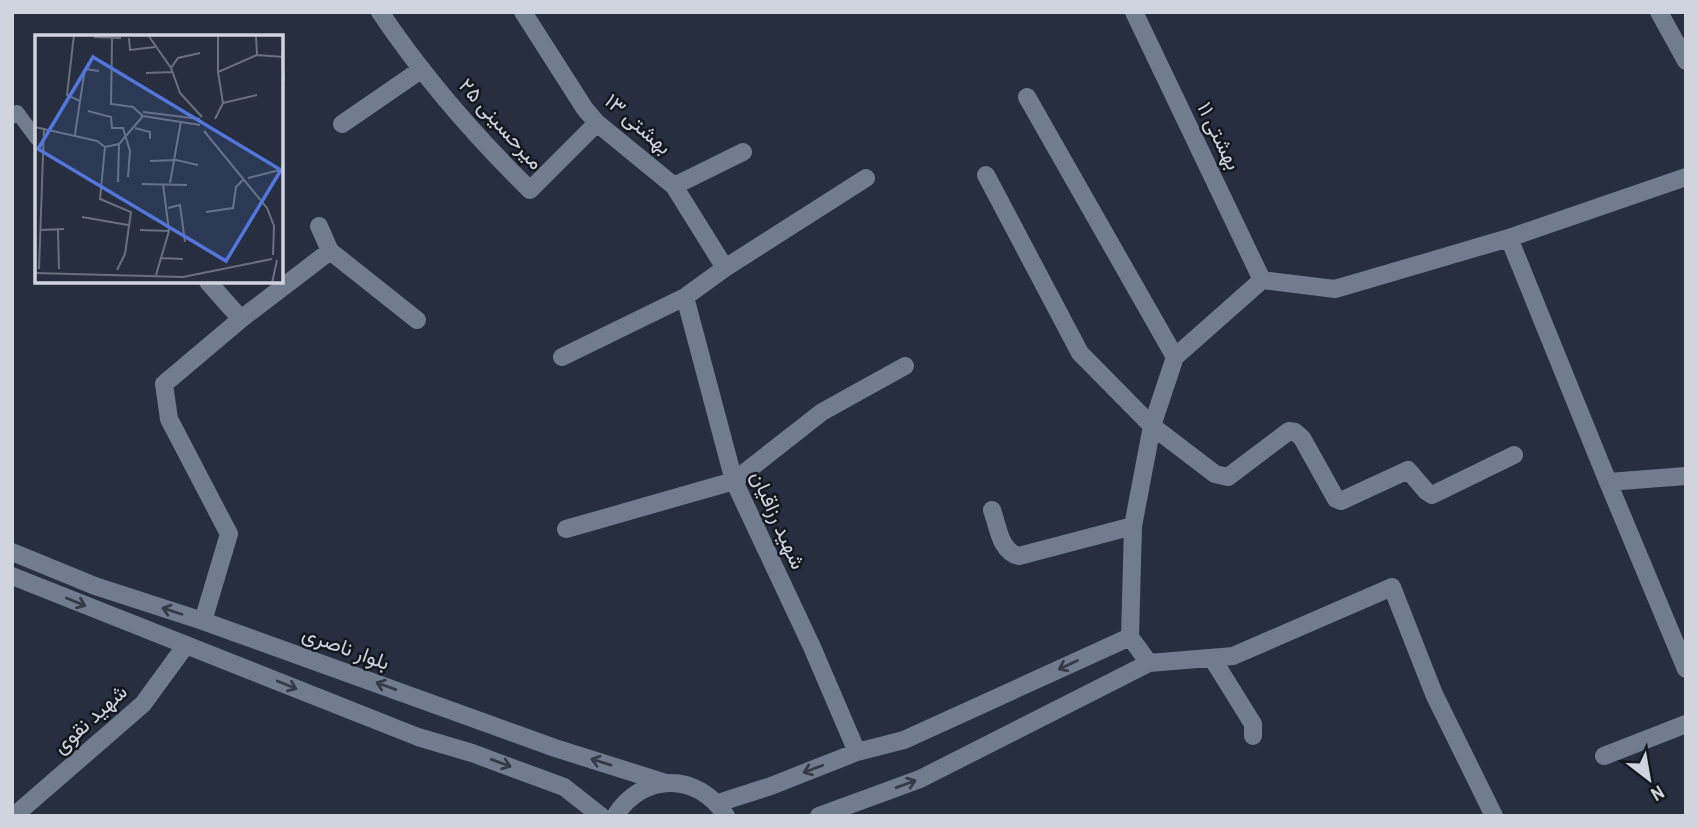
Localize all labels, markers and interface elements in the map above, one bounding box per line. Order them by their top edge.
inset map [35,35,284,284]
street label: میرحسینی ۲۵ [452,71,550,176]
street label: بهشتی ۱۳ [599,86,678,161]
street label: بهشتی ۱۱ [1191,97,1248,175]
street label: شهید رزاقیان [744,466,813,574]
one-way arrow [64,596,86,609]
one-way arrow [161,604,183,616]
street label: بلوار ناصری [298,618,394,677]
one-way arrow [1058,659,1079,672]
street label: شهید نقوی [46,677,133,760]
one-way arrow [376,679,398,692]
one-way arrow [276,680,298,693]
north arrow [1614,744,1684,814]
one-way arrow [590,755,612,768]
one-way arrow [489,758,511,771]
one-way arrow [802,764,824,777]
one-way arrow [894,776,916,789]
text: N [1646,780,1669,808]

